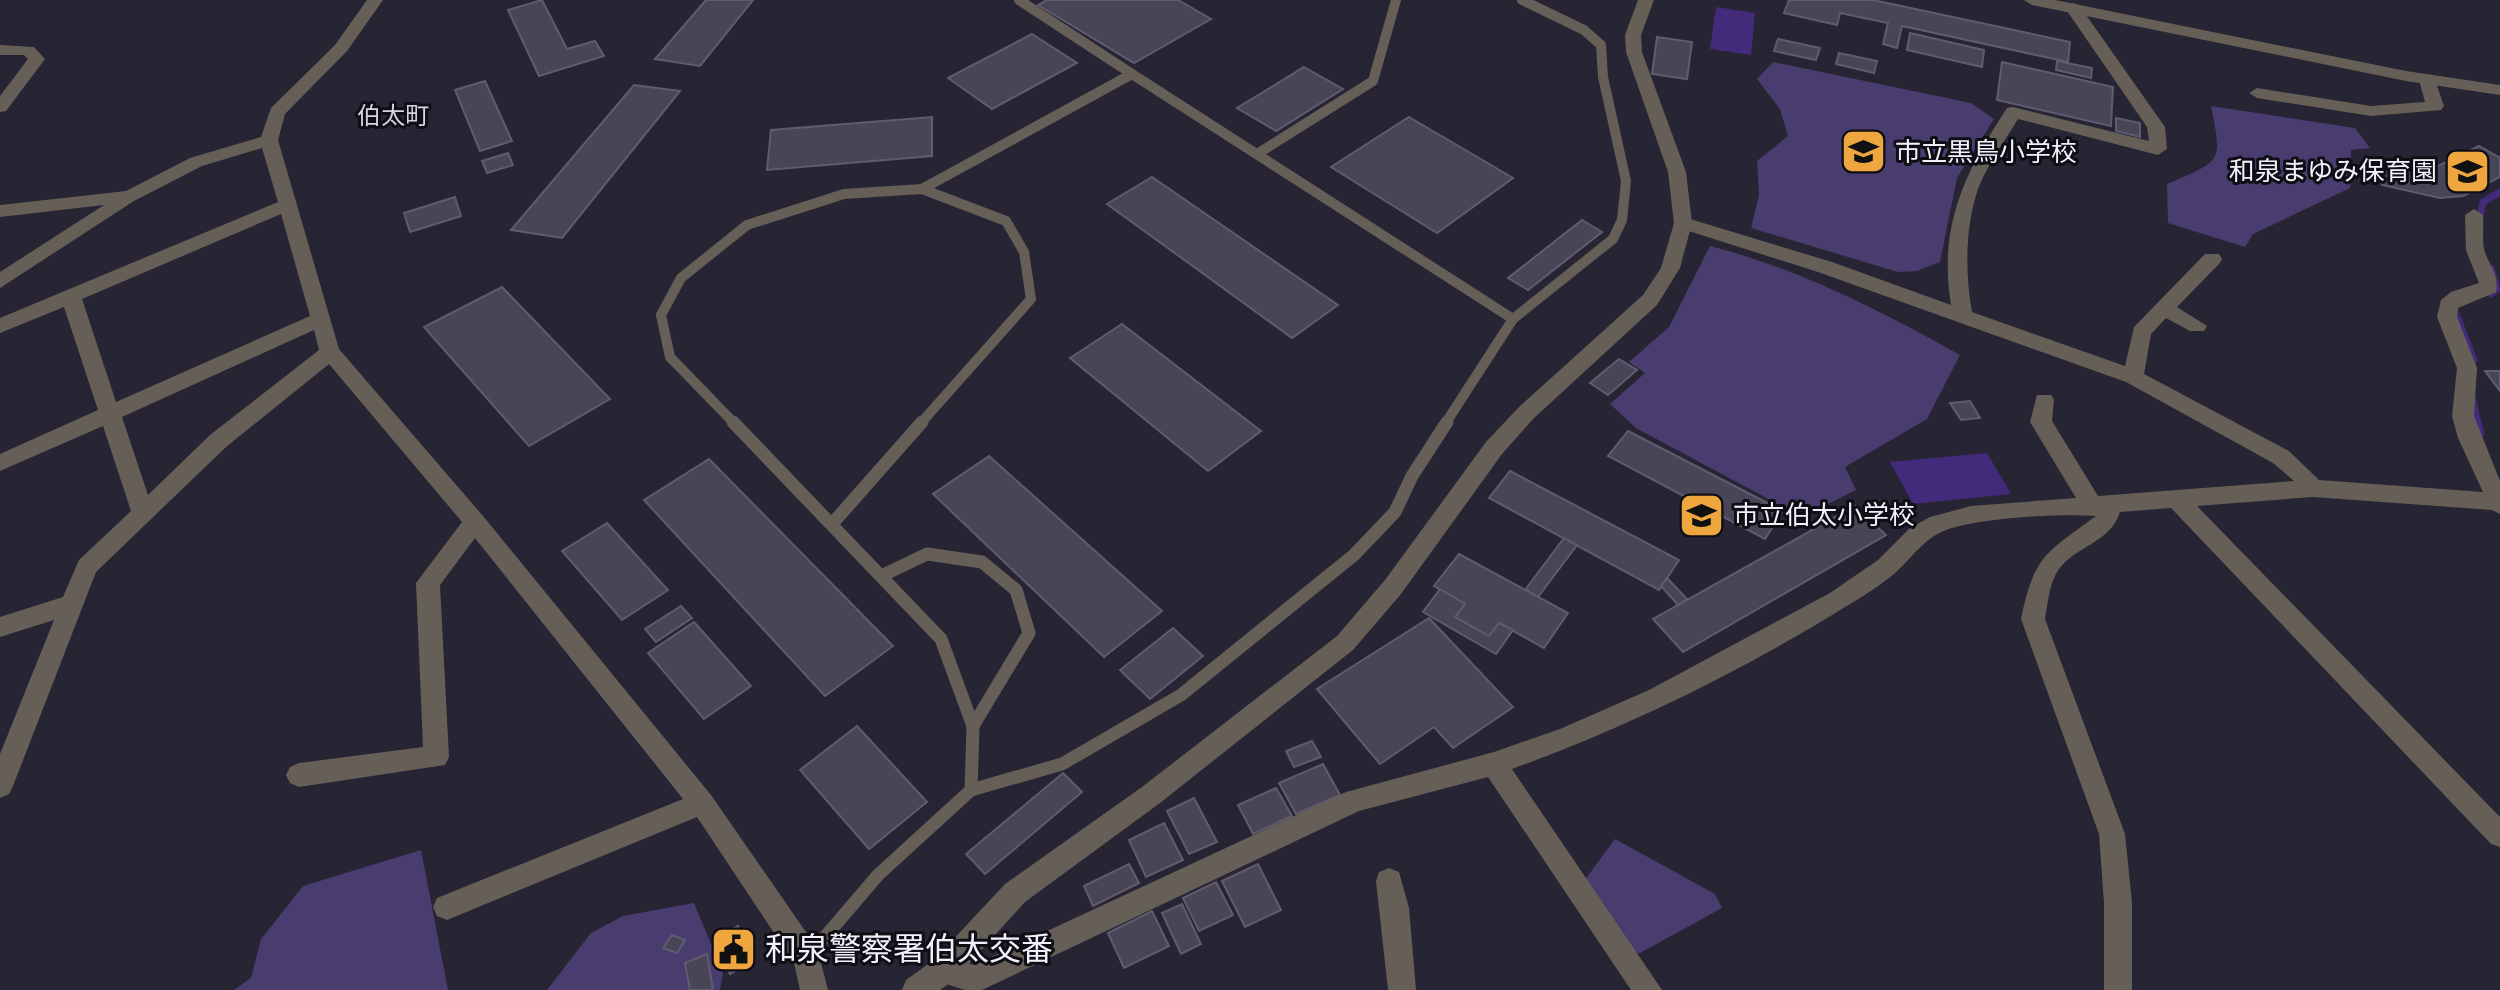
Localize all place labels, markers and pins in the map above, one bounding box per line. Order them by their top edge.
school or university icon: 市立黒鳥小学校 [1840,128,1888,176]
place label: 市立黒鳥小学校 [1895,135,2077,169]
school or university icon: 和泉まゆみ保育園 [2444,147,2492,195]
place label: 和泉まゆみ保育園 [2229,154,2437,188]
school or university icon: 市立伯太小学校 [1678,491,1726,539]
place label: 市立伯太小学校 [1733,498,1915,532]
public building icon: 和泉警察署伯太交番 [710,925,758,973]
place label: 和泉警察署伯太交番 [765,929,1053,969]

